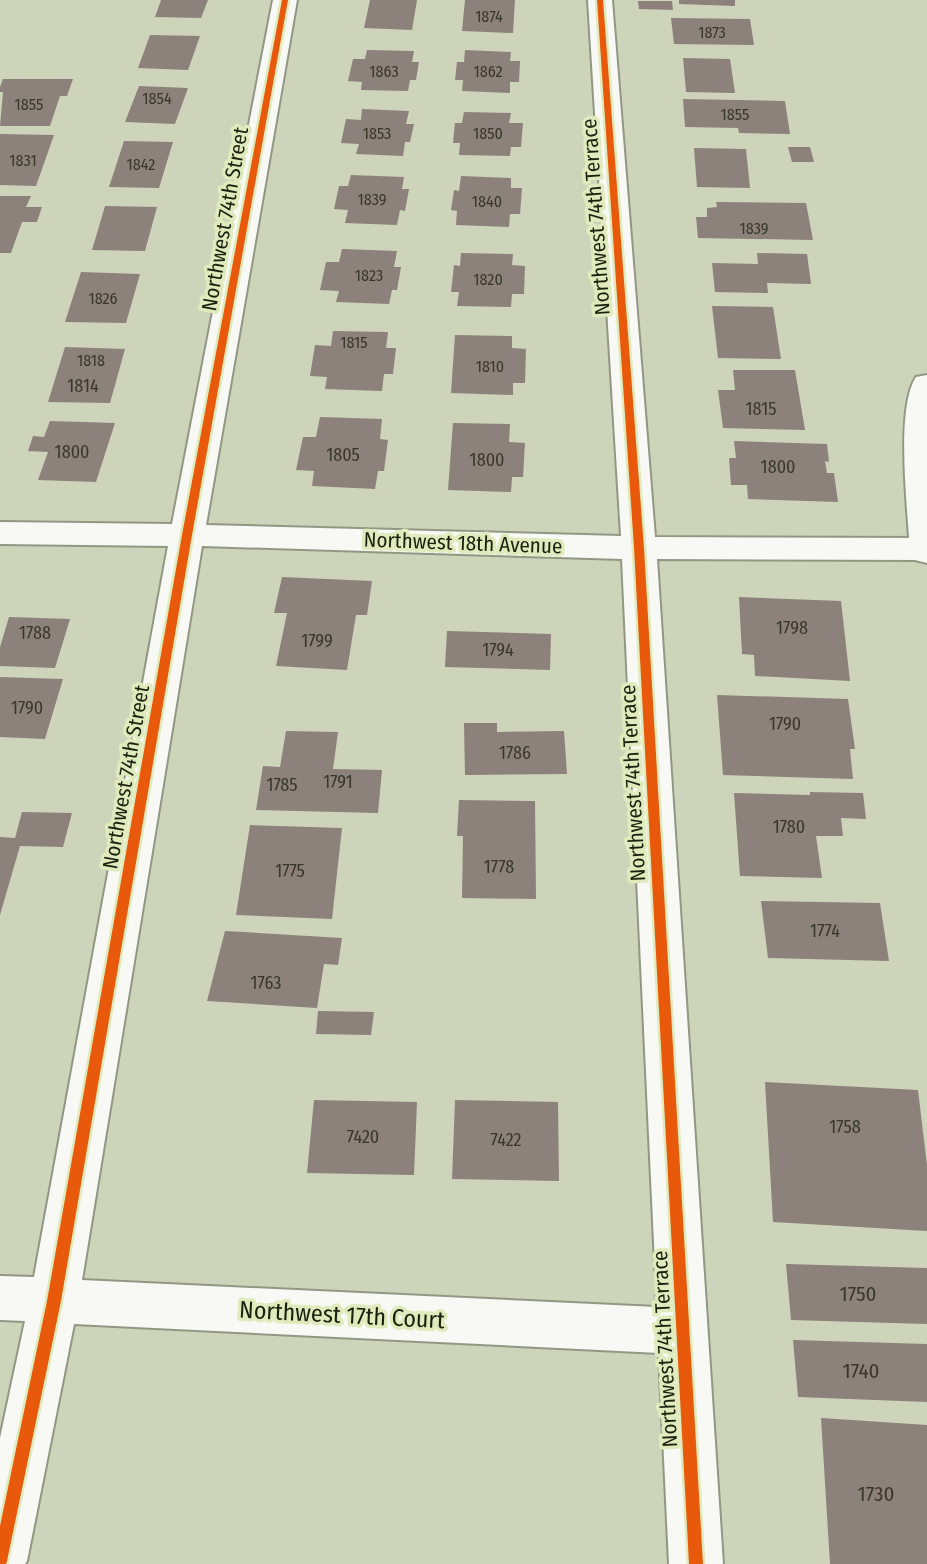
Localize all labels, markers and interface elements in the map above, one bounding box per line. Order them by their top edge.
house number: 1874 [475,7,503,26]
house number: 1873 [698,23,726,42]
house number: 1863 [369,62,399,81]
house number: 1862 [473,62,503,81]
house number: 1854 [142,89,172,108]
house number: 1855 [15,95,43,114]
house number: 1855 [721,105,749,124]
street label: Northwest 74th Terrace [576,118,616,316]
house number: 1853 [363,124,391,143]
house number: 1850 [473,124,503,143]
street label: Northwest 74th Street [196,125,254,313]
house number: 1831 [9,151,37,170]
house number: 1842 [127,155,155,174]
house number: 1839 [357,190,387,209]
house number: 1840 [472,192,502,211]
house number: 1839 [739,219,769,238]
house number: 1823 [355,266,383,285]
house number: 1820 [473,270,503,289]
house number: 1826 [88,289,118,308]
house number: 1815 [340,333,368,352]
house number: 1818 [77,351,105,370]
house number: 1810 [476,357,504,376]
house number: 1814 [67,375,99,397]
house number: 1815 [746,398,776,420]
house number: 1800 [55,441,89,463]
house number: 1805 [326,444,360,466]
house number: 1800 [470,449,504,471]
house number: 1800 [761,456,795,478]
street label: Northwest 18th Avenue [363,527,563,559]
house number: 1798 [776,617,808,639]
house number: 1788 [19,622,51,644]
house number: 1799 [301,630,333,652]
house number: 1794 [482,639,514,661]
street label: Northwest 74th Street [97,683,155,871]
street label: Northwest 74th Terrace [615,684,651,882]
house number: 1790 [11,697,43,719]
house number: 1790 [769,713,801,735]
house number: 1786 [499,742,531,764]
house number: 1791 [323,771,353,793]
house number: 1785 [266,774,298,796]
house number: 1780 [773,816,805,838]
house number: 1778 [484,856,514,878]
house number: 1775 [275,860,305,882]
house number: 1774 [810,920,840,942]
house number: 1763 [251,972,281,994]
house number: 1758 [829,1116,861,1138]
house number: 7420 [347,1126,379,1148]
house number: 7422 [490,1129,522,1151]
street label: Northwest 74th Terrace [647,1250,683,1448]
house number: 1750 [840,1281,876,1307]
street label: Northwest 17th Court [239,1296,446,1334]
house number: 1740 [842,1358,880,1384]
house number: 1730 [858,1481,894,1507]

